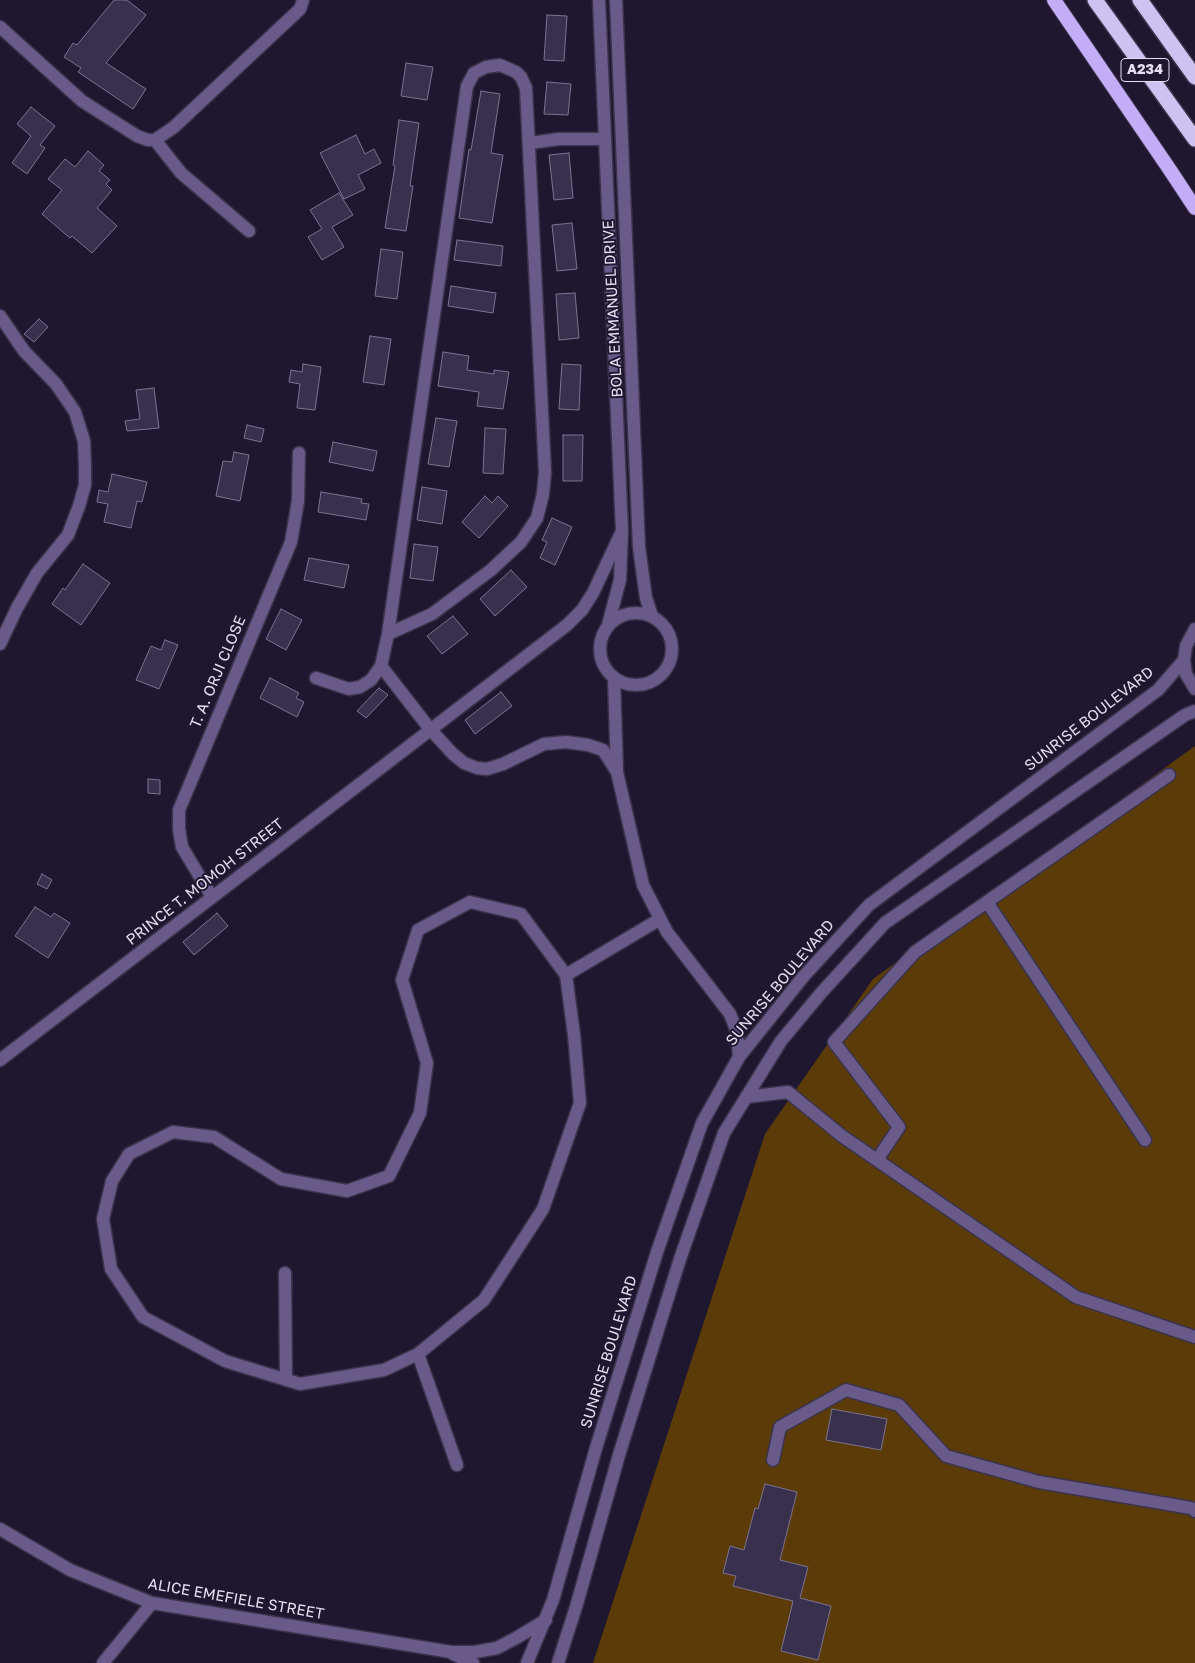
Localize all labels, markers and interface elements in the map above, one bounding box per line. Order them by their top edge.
road number: A234 [1121,58,1169,82]
street label: BOLA EMMANUEL DRIVE [599,220,627,398]
street label: T. A. ORJI CLOSE [186,613,250,731]
street label: SUNRISE BOULEVARD [1021,663,1157,775]
street label: PRINCE T. MOMOH STREET [123,815,287,949]
street label: SUNRISE BOULEVARD [722,916,838,1050]
street label: SUNRISE BOULEVARD [577,1273,641,1431]
street label: ALICE EMEFIELE STREET [147,1575,325,1623]

